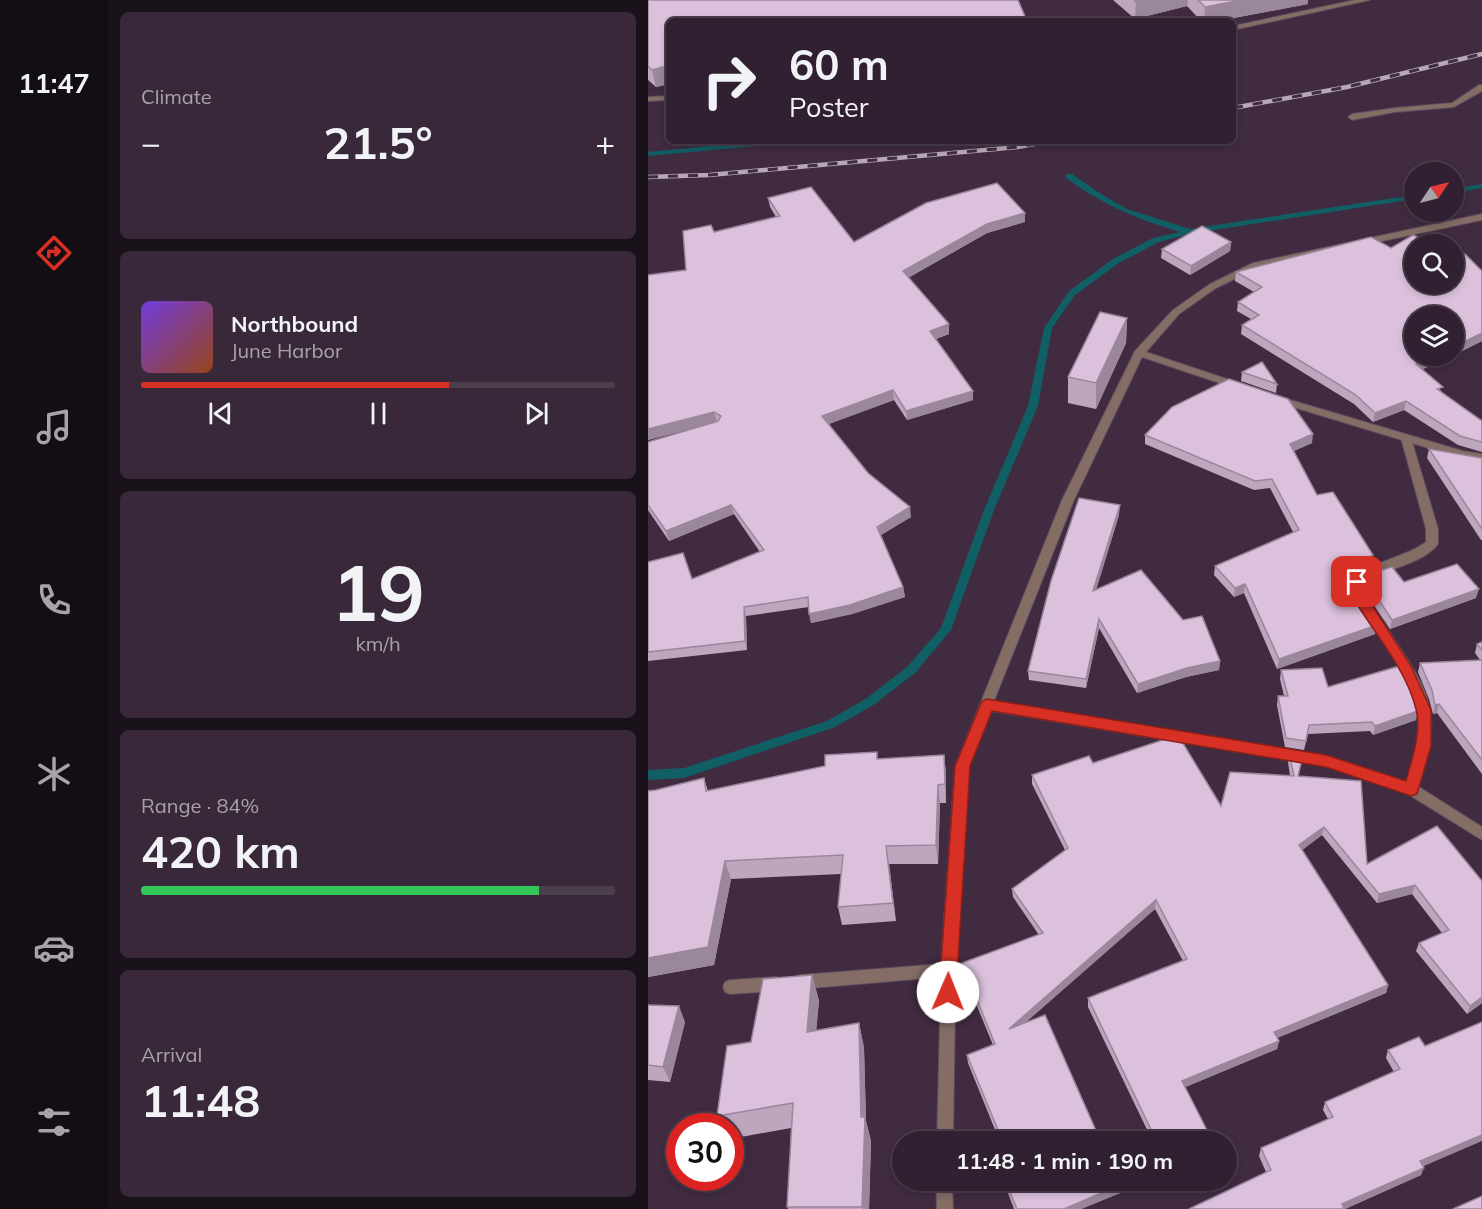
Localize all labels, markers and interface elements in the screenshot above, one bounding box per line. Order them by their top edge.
text: 60 m [789,38,889,91]
icon: right [690,42,768,120]
text: 11:47 [18,66,90,100]
text: Climate [141,84,212,109]
text: Poster [789,90,868,124]
text: 21.5° [323,114,433,170]
text: − [141,122,161,163]
text: + [595,122,615,163]
north arrow [1404,162,1464,222]
map controls [1404,162,1464,366]
icon: directions [33,232,75,274]
button: search [1404,234,1464,294]
button: layers [1404,306,1464,366]
text: Northbound [231,310,358,338]
text: June Harbor [231,338,342,363]
icon: previous [204,397,237,430]
icon: pause [362,397,395,430]
icon: next [520,397,553,430]
icon: music [33,406,75,448]
text: 19 [331,543,425,641]
pin [1331,556,1382,607]
icon: arrive [1340,565,1373,598]
icon: phone [33,579,75,621]
text: km/h [355,631,401,656]
icon: climate [33,753,75,795]
text: Range · 84% [141,793,259,818]
text: 420 km [141,823,300,879]
icon: car [33,927,75,969]
position arrow [916,960,980,1024]
text: Arrival [141,1042,202,1067]
text: 11:48 [141,1072,260,1128]
icon: filters [33,1101,75,1143]
speed limit sign: 30 [666,1113,744,1191]
text: 11:48 · 1 min · 190 m [956,1147,1173,1175]

